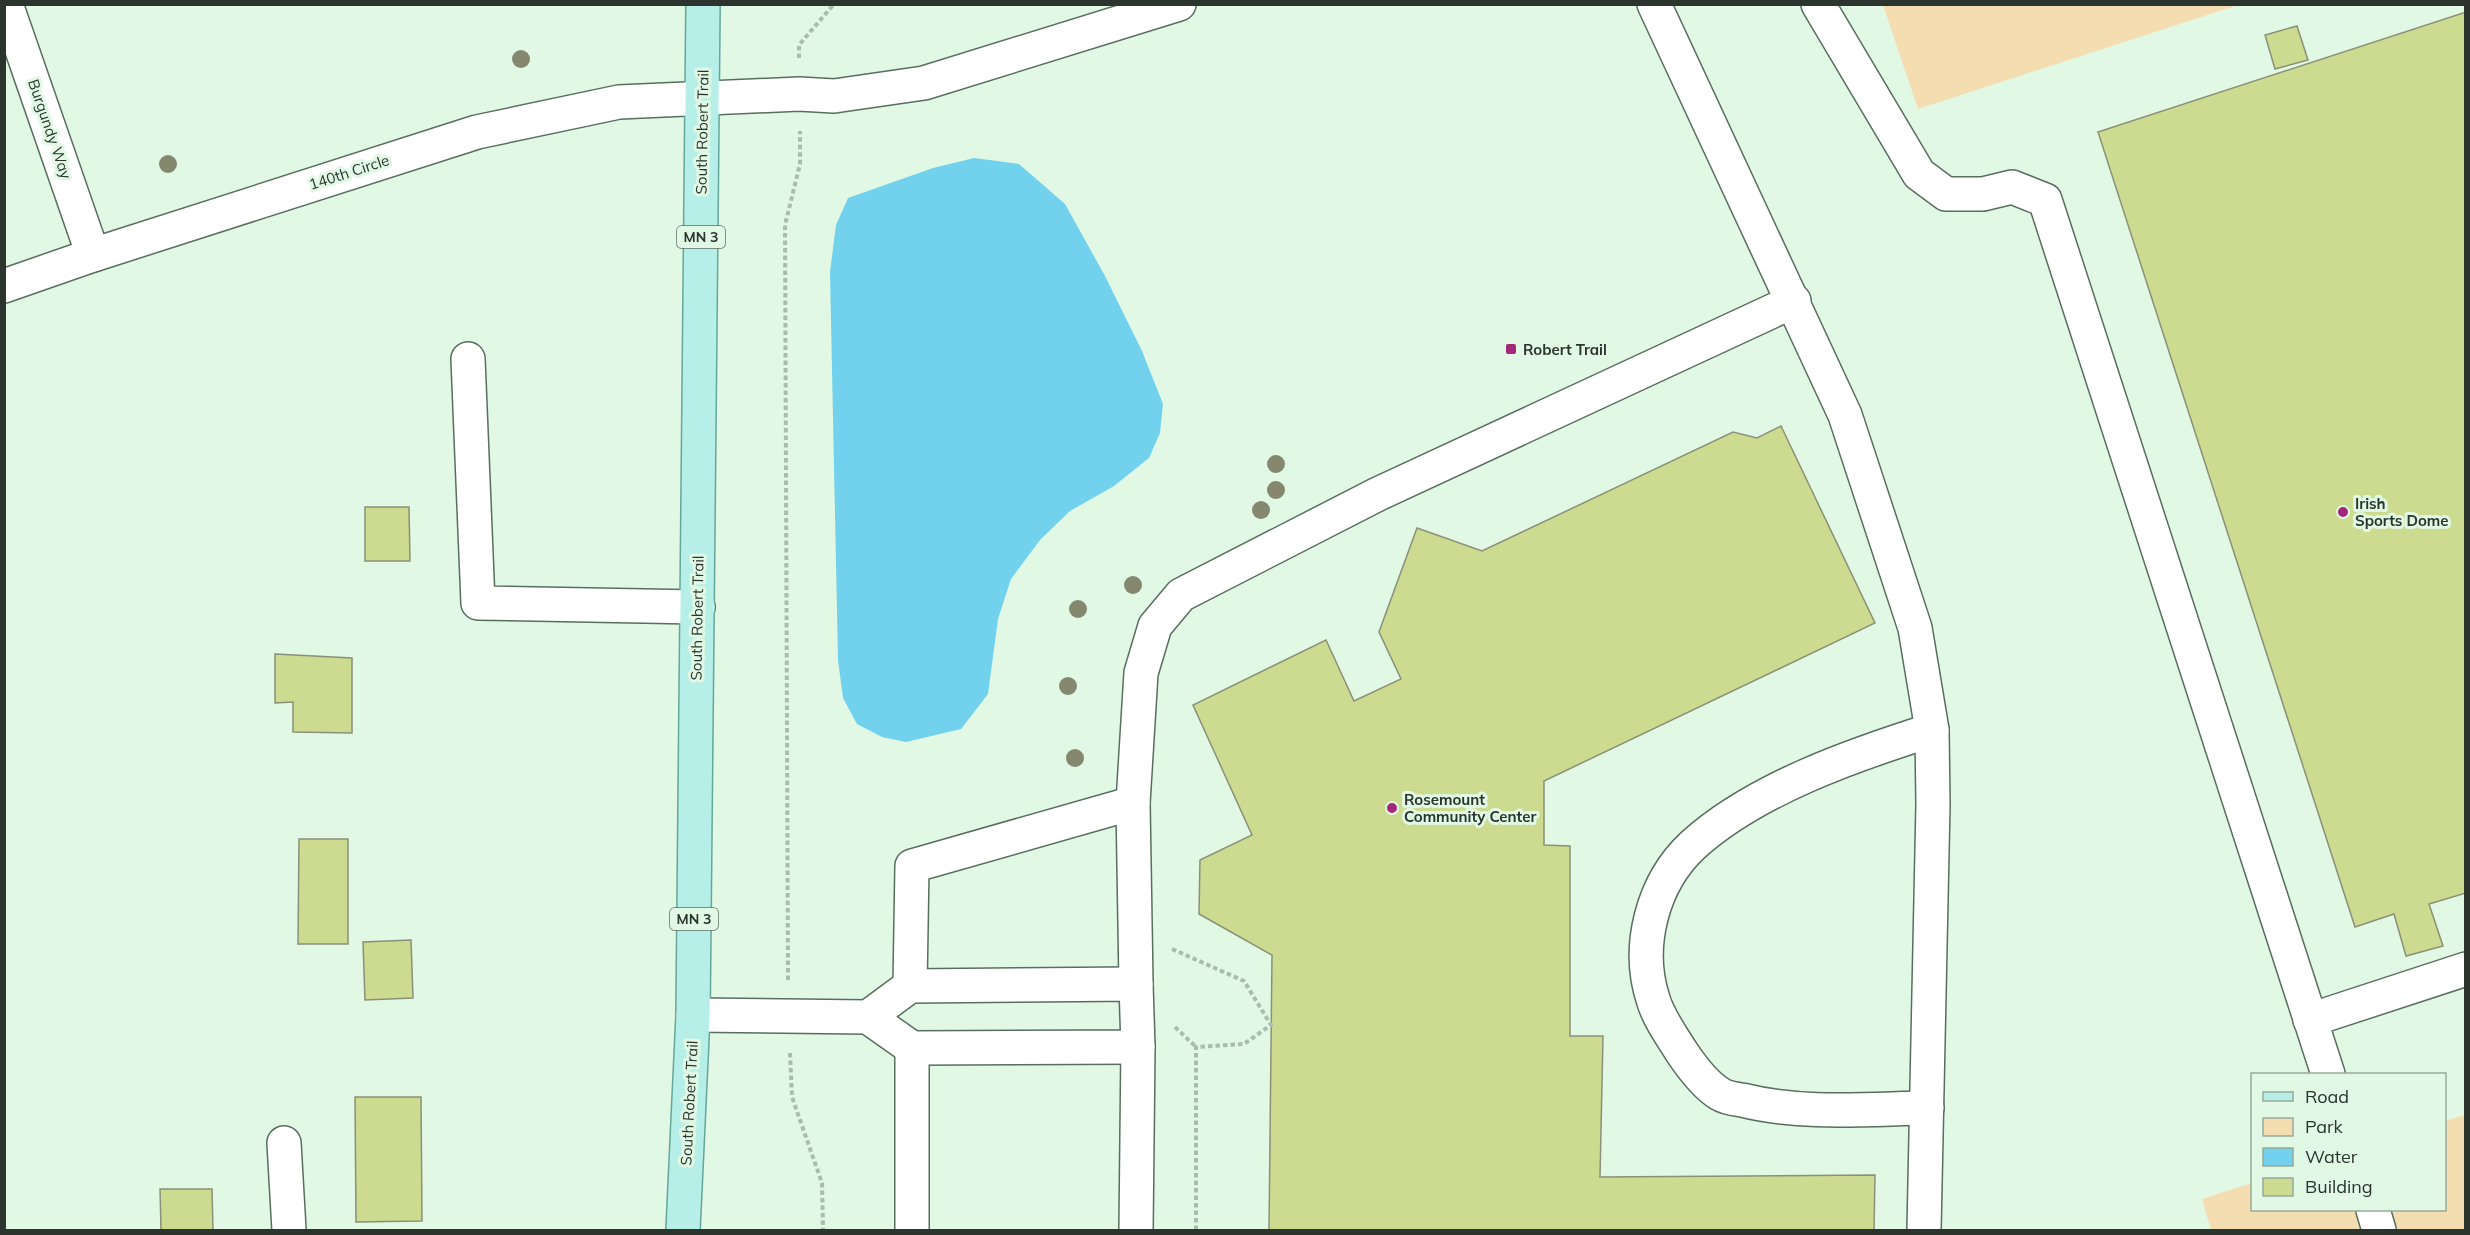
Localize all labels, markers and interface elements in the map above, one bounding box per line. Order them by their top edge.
street label: South Robert Trail [691,69,713,195]
street label: Burgundy Way [24,77,76,181]
street label: 140th Circle [306,150,392,194]
road number: MN 3 [677,226,725,248]
place label: Robert Trail [1523,340,1607,359]
marker: Robert Trail [1504,342,1518,356]
place label: Irish Sports Dome [2355,494,2449,530]
marker: Irish Sports Dome [2336,505,2350,519]
street label: South Robert Trail [686,555,708,681]
place label: Rosemount Community Center [1404,790,1536,826]
marker: Rosemount Community Center [1385,801,1399,815]
road number: MN 3 [670,908,718,930]
street label: South Robert Trail [676,1040,702,1166]
legend [2251,1073,2446,1211]
text: Road [2305,1085,2349,1108]
text: Park [2305,1115,2344,1138]
text: Water [2305,1145,2358,1168]
text: Building [2305,1175,2373,1198]

